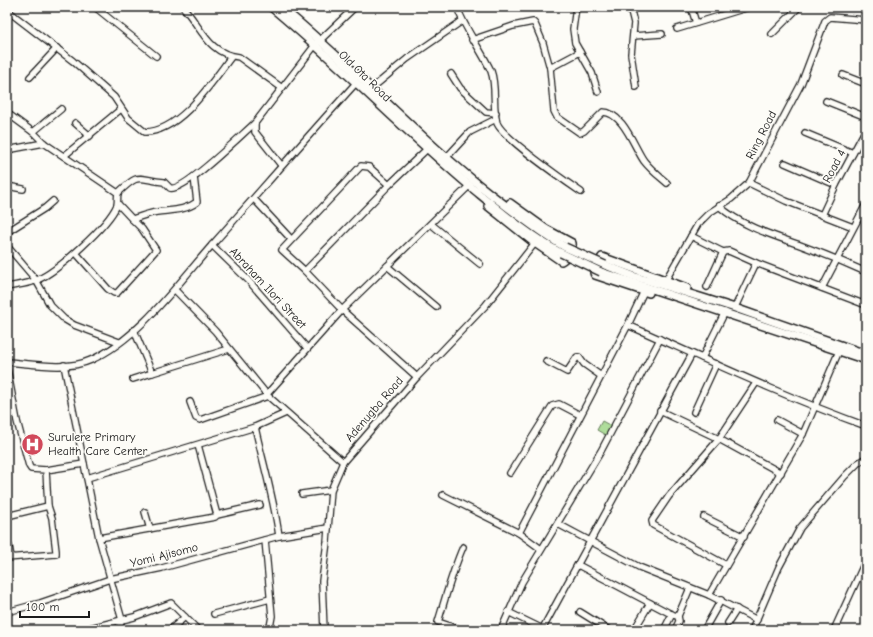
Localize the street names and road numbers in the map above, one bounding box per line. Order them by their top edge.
street label: Old Ota Road [336,47,394,105]
street label: Ring Road [743,108,779,162]
street label: Road 4 [819,147,849,185]
street label: Abraham Ilori Street [227,244,310,332]
street label: Adenugba Road [342,374,406,444]
street label: Yomi Ajisomo [129,540,199,570]

